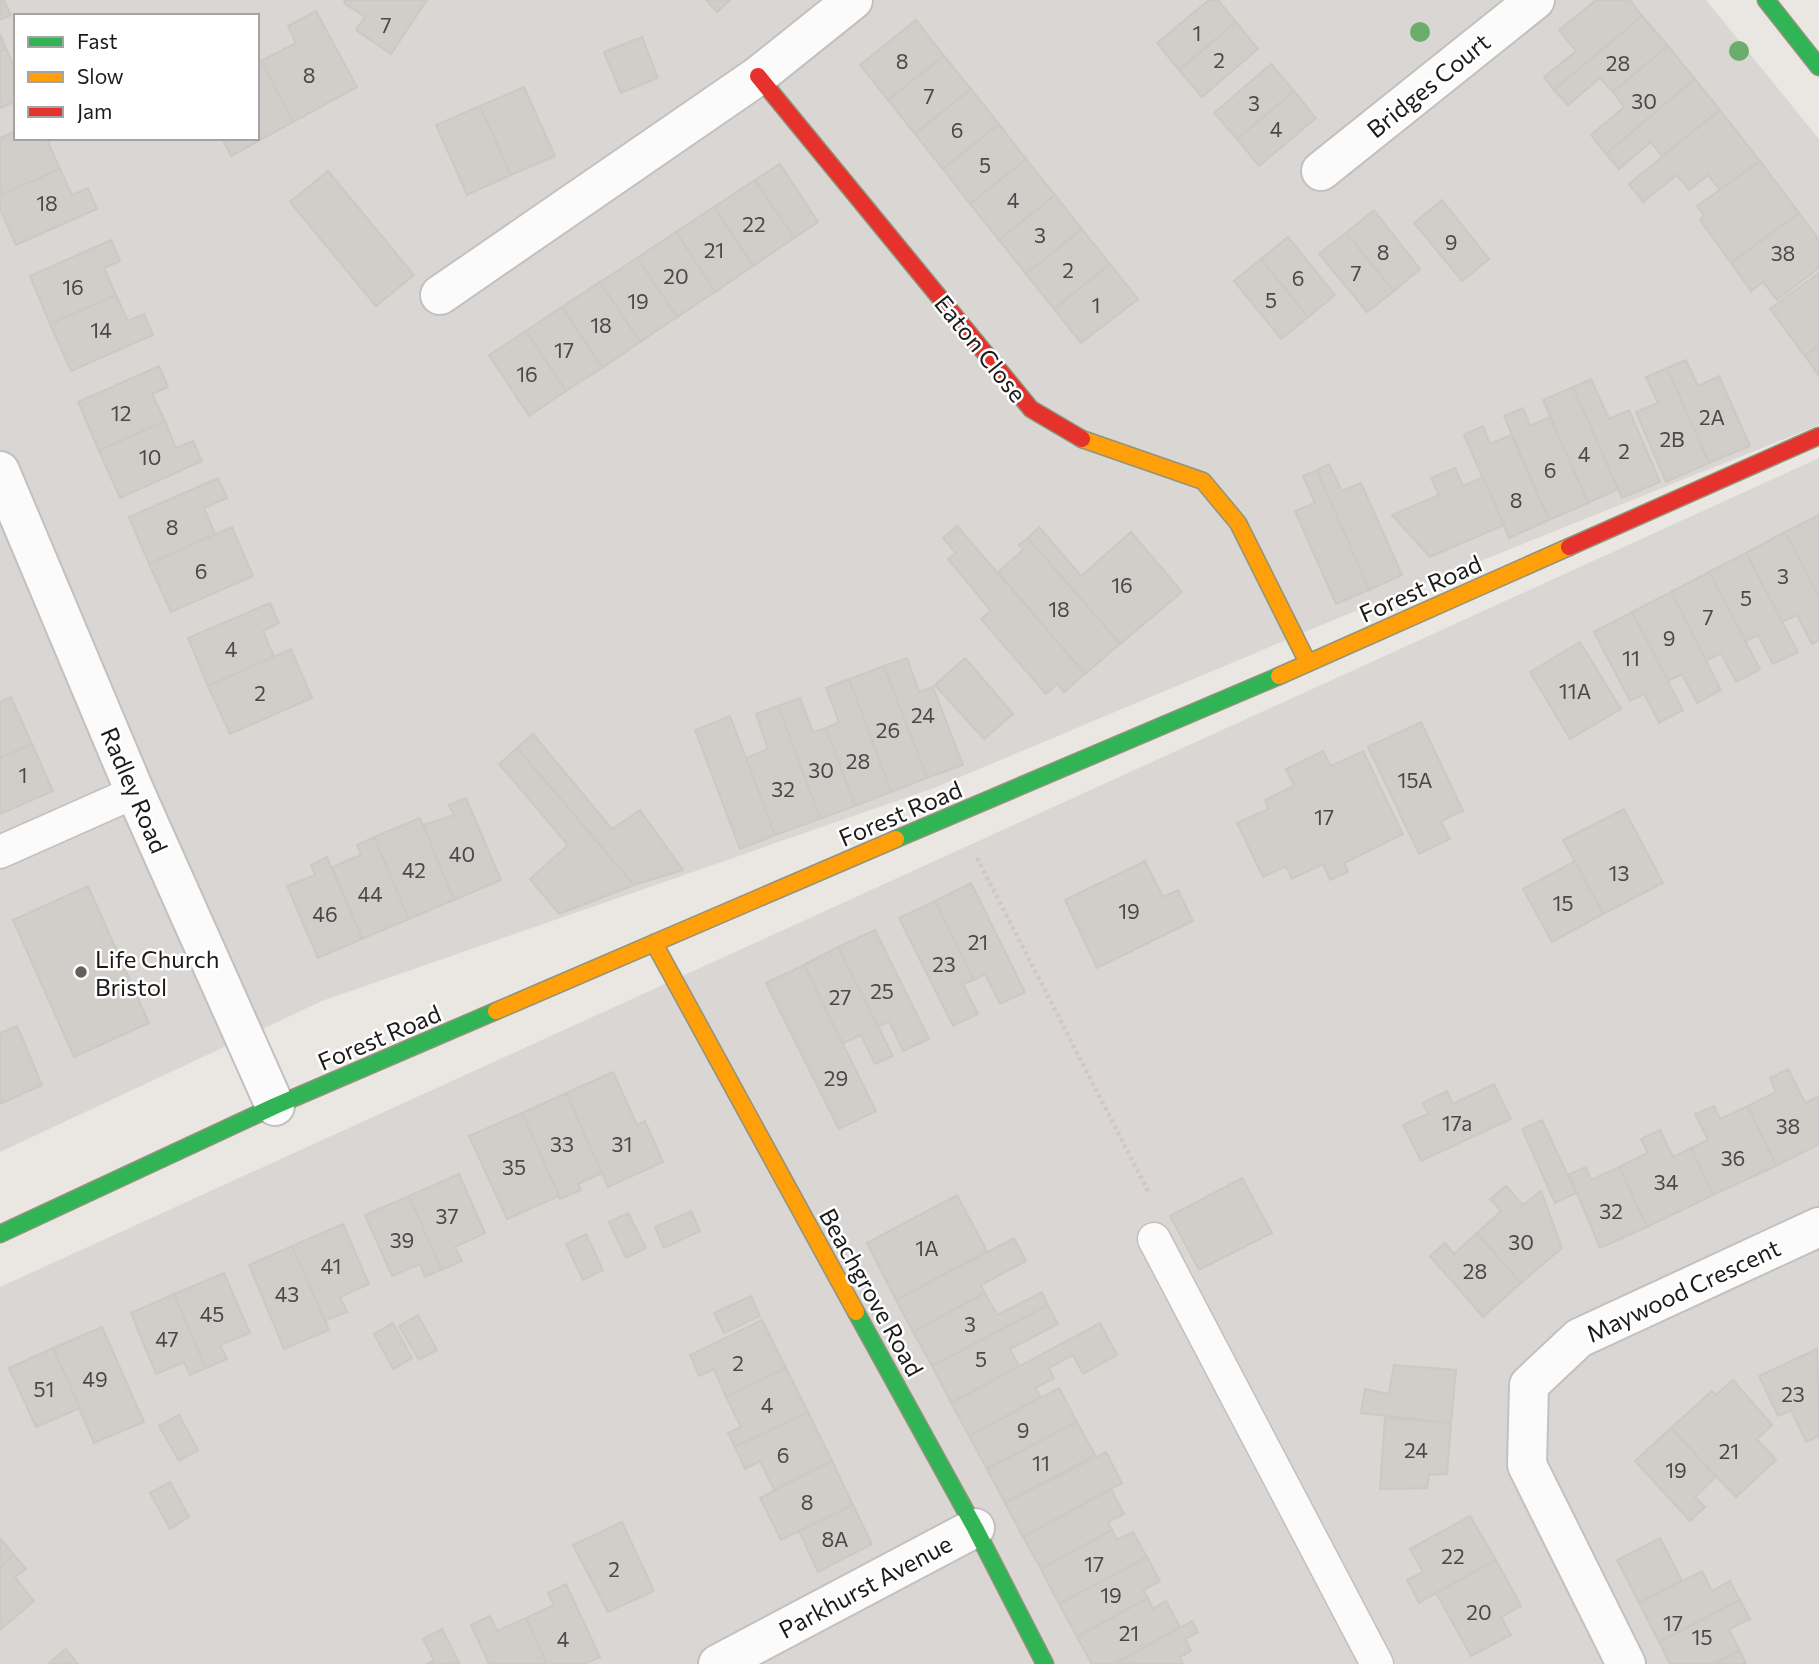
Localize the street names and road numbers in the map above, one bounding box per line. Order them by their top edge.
street label: Bridges Court [1361,27,1495,143]
street label: Eaton Close [929,289,1033,407]
street label: Forest Road [1354,548,1486,628]
street label: Radley Road [95,723,175,857]
street label: Forest Road [834,774,966,852]
street label: Forest Road [313,998,445,1076]
street label: Beachgrove Road [814,1203,930,1381]
street label: Maywood Crescent [1581,1232,1785,1348]
street label: Parkhurst Avenue [773,1528,957,1644]

